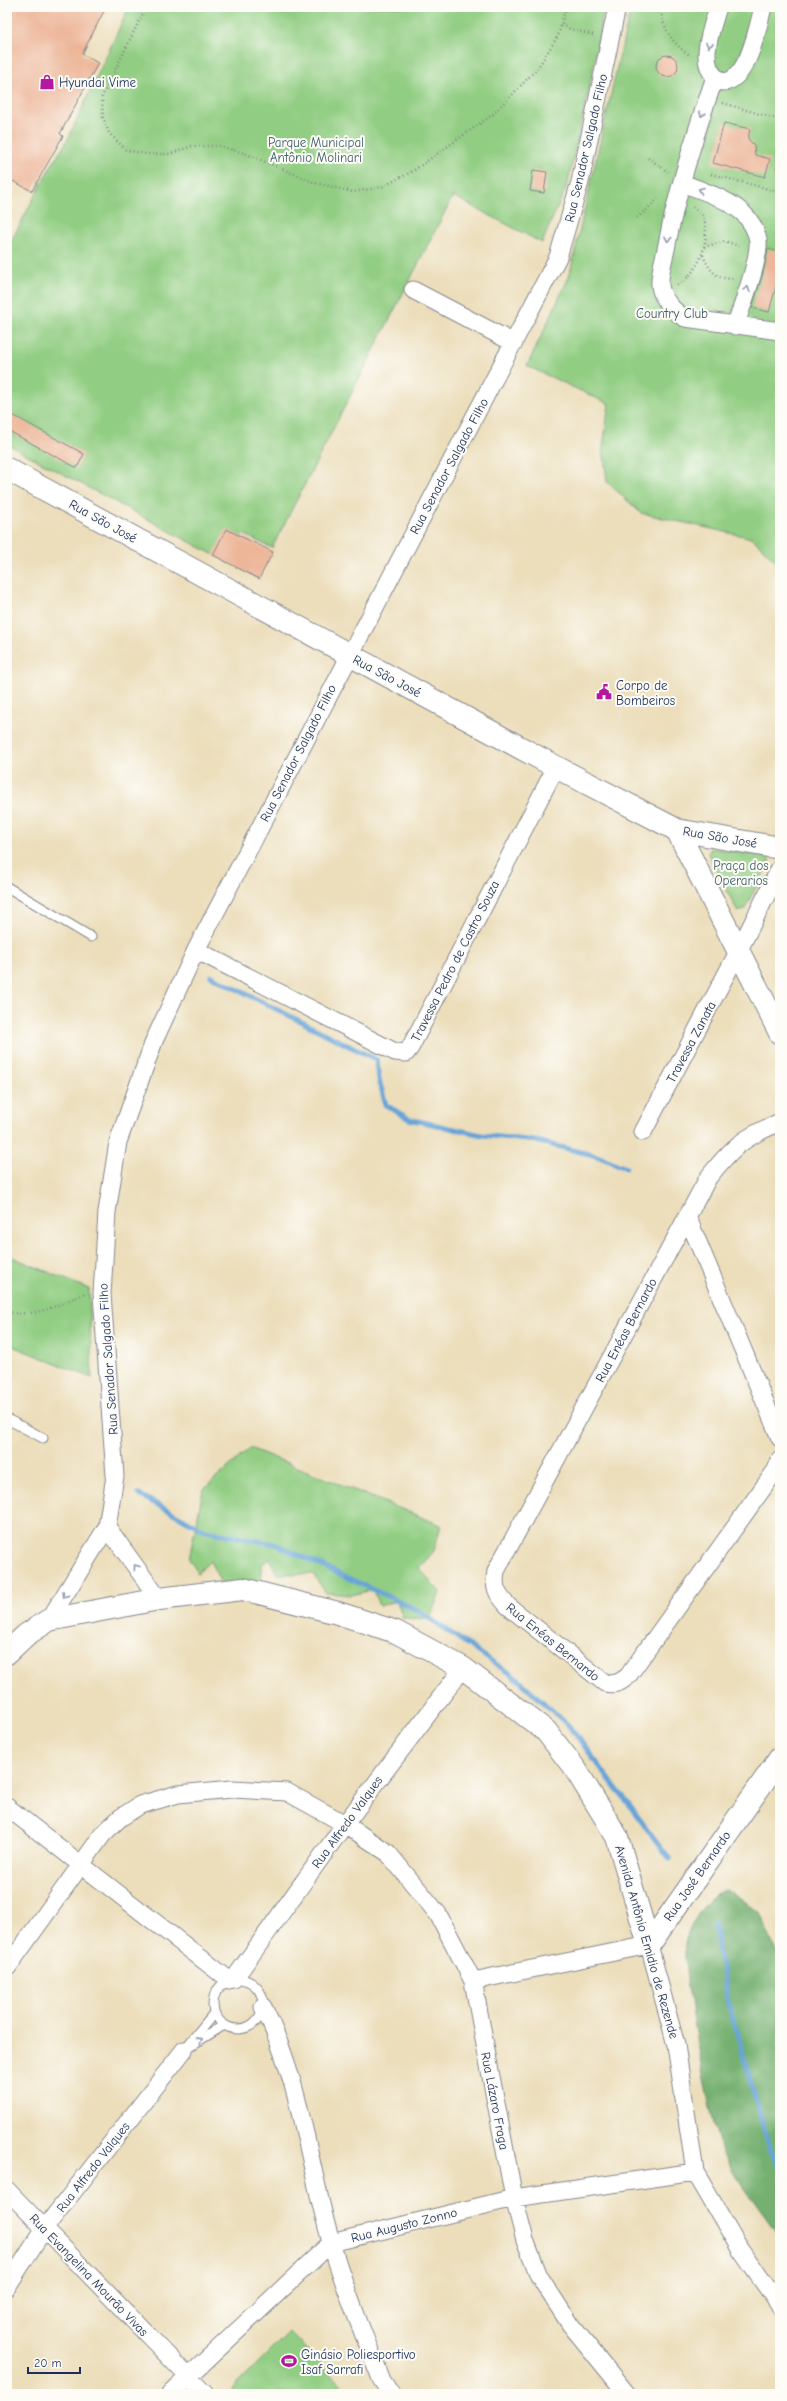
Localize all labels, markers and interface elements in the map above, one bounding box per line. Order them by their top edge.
one-way arrow [705,42,713,48]
street label: Rua Senador Salgado Filho [562,72,610,224]
shop icon: Hyundai Vime [38,73,56,91]
place label: Hyundai Vime [59,75,137,90]
one-way arrow [698,110,706,117]
park label: Parque Municipal Antônio Molinari [268,135,364,165]
one-way arrow [697,187,704,195]
one-way arrow [664,236,673,242]
one-way arrow [742,286,751,293]
park label: Country Club [636,306,708,321]
street label: Rua Senador Salgado Filho [407,395,491,537]
street label: Rua São José [66,496,140,546]
street label: Rua São José [350,652,424,700]
place label: Corpo de Bombeiros [616,678,675,708]
street label: Rua Senador Salgado Filho [257,682,339,824]
public building icon: Corpo de Bombeiros [595,683,613,701]
street label: Rua São José [682,823,759,851]
park label: Praça dos Operarios [713,858,769,888]
street label: Travessa Pedro de Castro Souza [408,878,502,1044]
street label: Travessa Zanata [663,999,719,1085]
street label: Rua Enéas Bernardo [592,1275,660,1385]
street label: Rua Senador Salgado Filho [95,1283,121,1435]
one-way arrow [134,1565,141,1572]
one-way arrow [62,1591,69,1598]
street label: Rua Enéas Bernardo [503,1600,603,1684]
street label: Rua Alfredo Valques [309,1773,385,1871]
street label: Rua José Bernardo [660,1828,734,1924]
street label: Avenida Antônio Emidio de Rezende [612,1844,682,2041]
one-way arrow [196,2037,203,2045]
street label: Rua Lázaro Fraga [478,2051,512,2151]
street label: Rua Alfredo Valques [53,2119,133,2215]
street label: Rua Augusto Zonno [349,2205,459,2245]
street label: Rua Evangelina Mourão Vivas [27,2211,151,2339]
place label: Ginásio Poliesportivo Isaf Sarrafi [301,2347,416,2377]
scale bar [28,2349,80,2375]
sports icon: Ginásio Poliesportivo Isaf Sarrafi [280,2352,298,2370]
text: 20 m [34,2356,62,2370]

